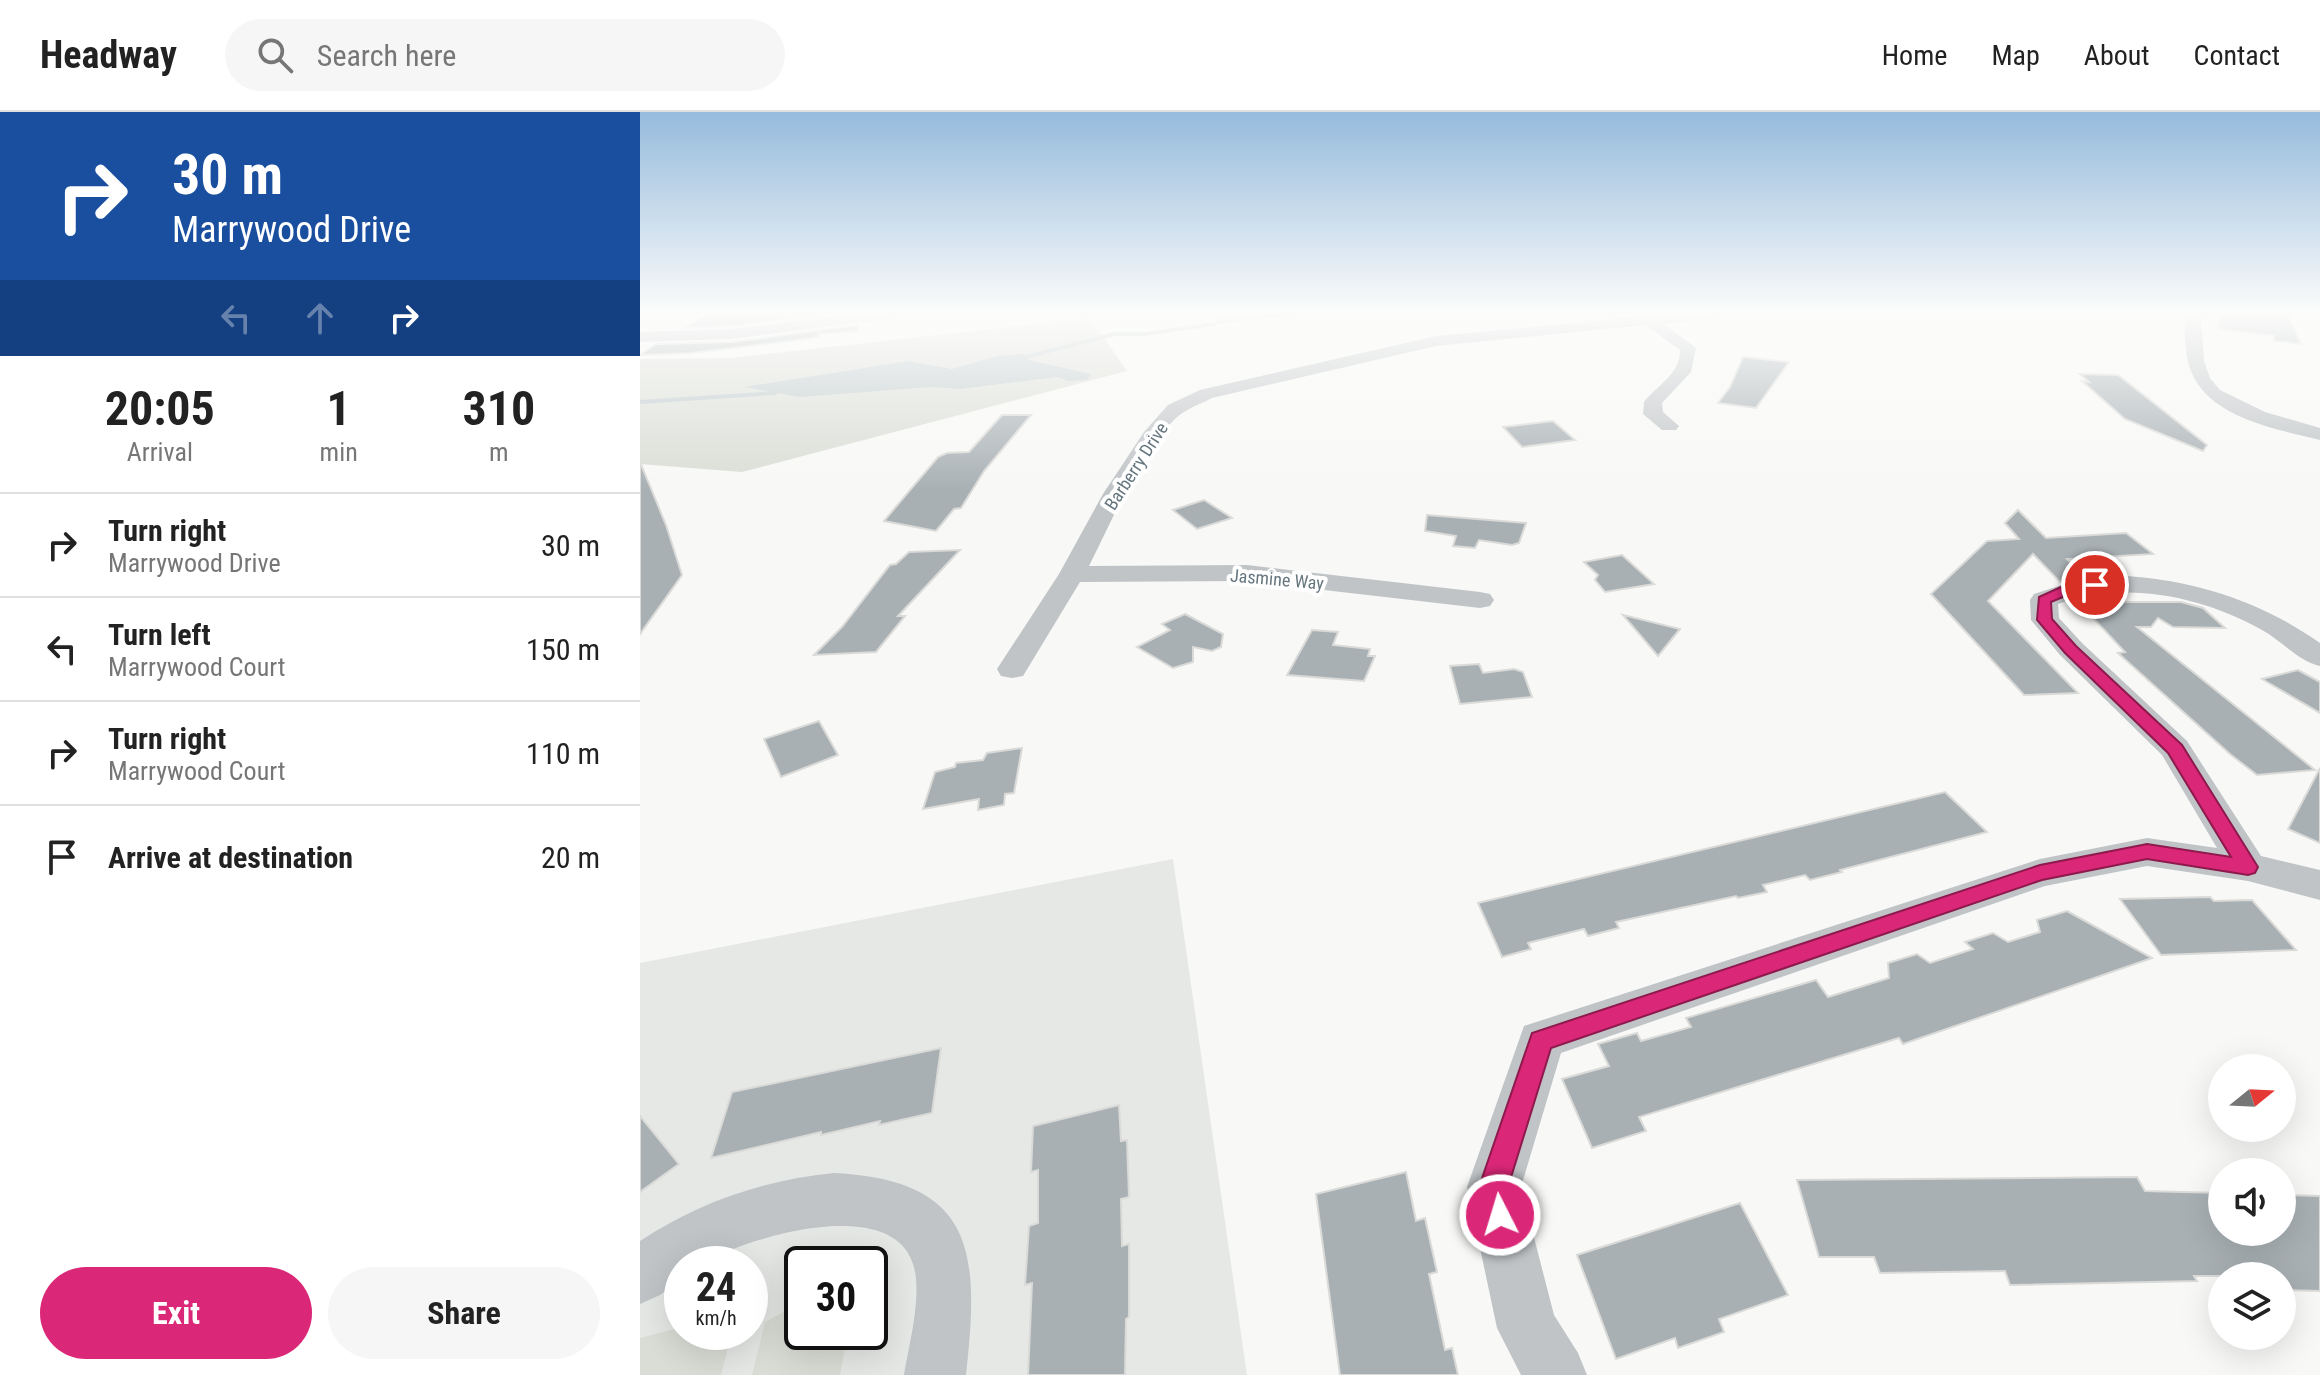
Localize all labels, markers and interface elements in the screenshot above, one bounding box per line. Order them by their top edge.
search box [225,19,785,91]
text: Headway [40,33,177,77]
icon: search [253,33,297,77]
text: Search here [317,38,456,73]
text: Home [1882,39,1947,72]
text: Map [1991,39,2040,72]
text: About [2084,39,2150,72]
text: Contact [2194,39,2280,72]
text: 30 m [172,142,283,208]
icon: right [40,144,144,248]
text: Marrywood Drive [172,209,411,251]
icon: left [214,296,258,340]
icon: ahead [298,296,342,340]
icon: right [382,296,426,340]
text: 20:05 [105,380,215,437]
text: 1 [327,380,351,437]
text: 310 [462,380,535,437]
street label: Barberry Drive [1100,418,1172,514]
text: Arrival [127,437,193,467]
text: min [320,437,358,467]
text: m [489,437,509,467]
text: Turn right [108,513,226,548]
icon: right [40,523,84,567]
text: 30 m [541,528,600,563]
text: Marrywood Drive [108,548,281,578]
pin [2061,551,2129,619]
icon: arrive [2073,563,2117,607]
street label: Jasmine Way [1229,564,1325,594]
text: Turn left [108,617,211,652]
icon: left [40,627,84,671]
text: 150 m [526,632,600,667]
text: Marrywood Court [108,652,285,682]
text: Turn right [108,721,226,756]
icon: right [40,731,84,775]
text: 110 m [526,736,600,771]
text: Marrywood Court [108,756,285,786]
icon: arrive [40,835,84,879]
text: Arrive at destination [108,840,353,875]
text: 20 m [541,840,600,875]
north arrow [2208,1054,2296,1142]
map controls [2208,1054,2296,1350]
button: sound [2208,1158,2296,1246]
position arrow [1458,1173,1542,1257]
speed limit sign: 30 [784,1246,888,1350]
button: layers [2208,1262,2296,1350]
text: 24 [696,1264,736,1311]
button: Exit [40,1267,312,1359]
button: Share [328,1267,600,1359]
text: km/h [695,1306,737,1330]

